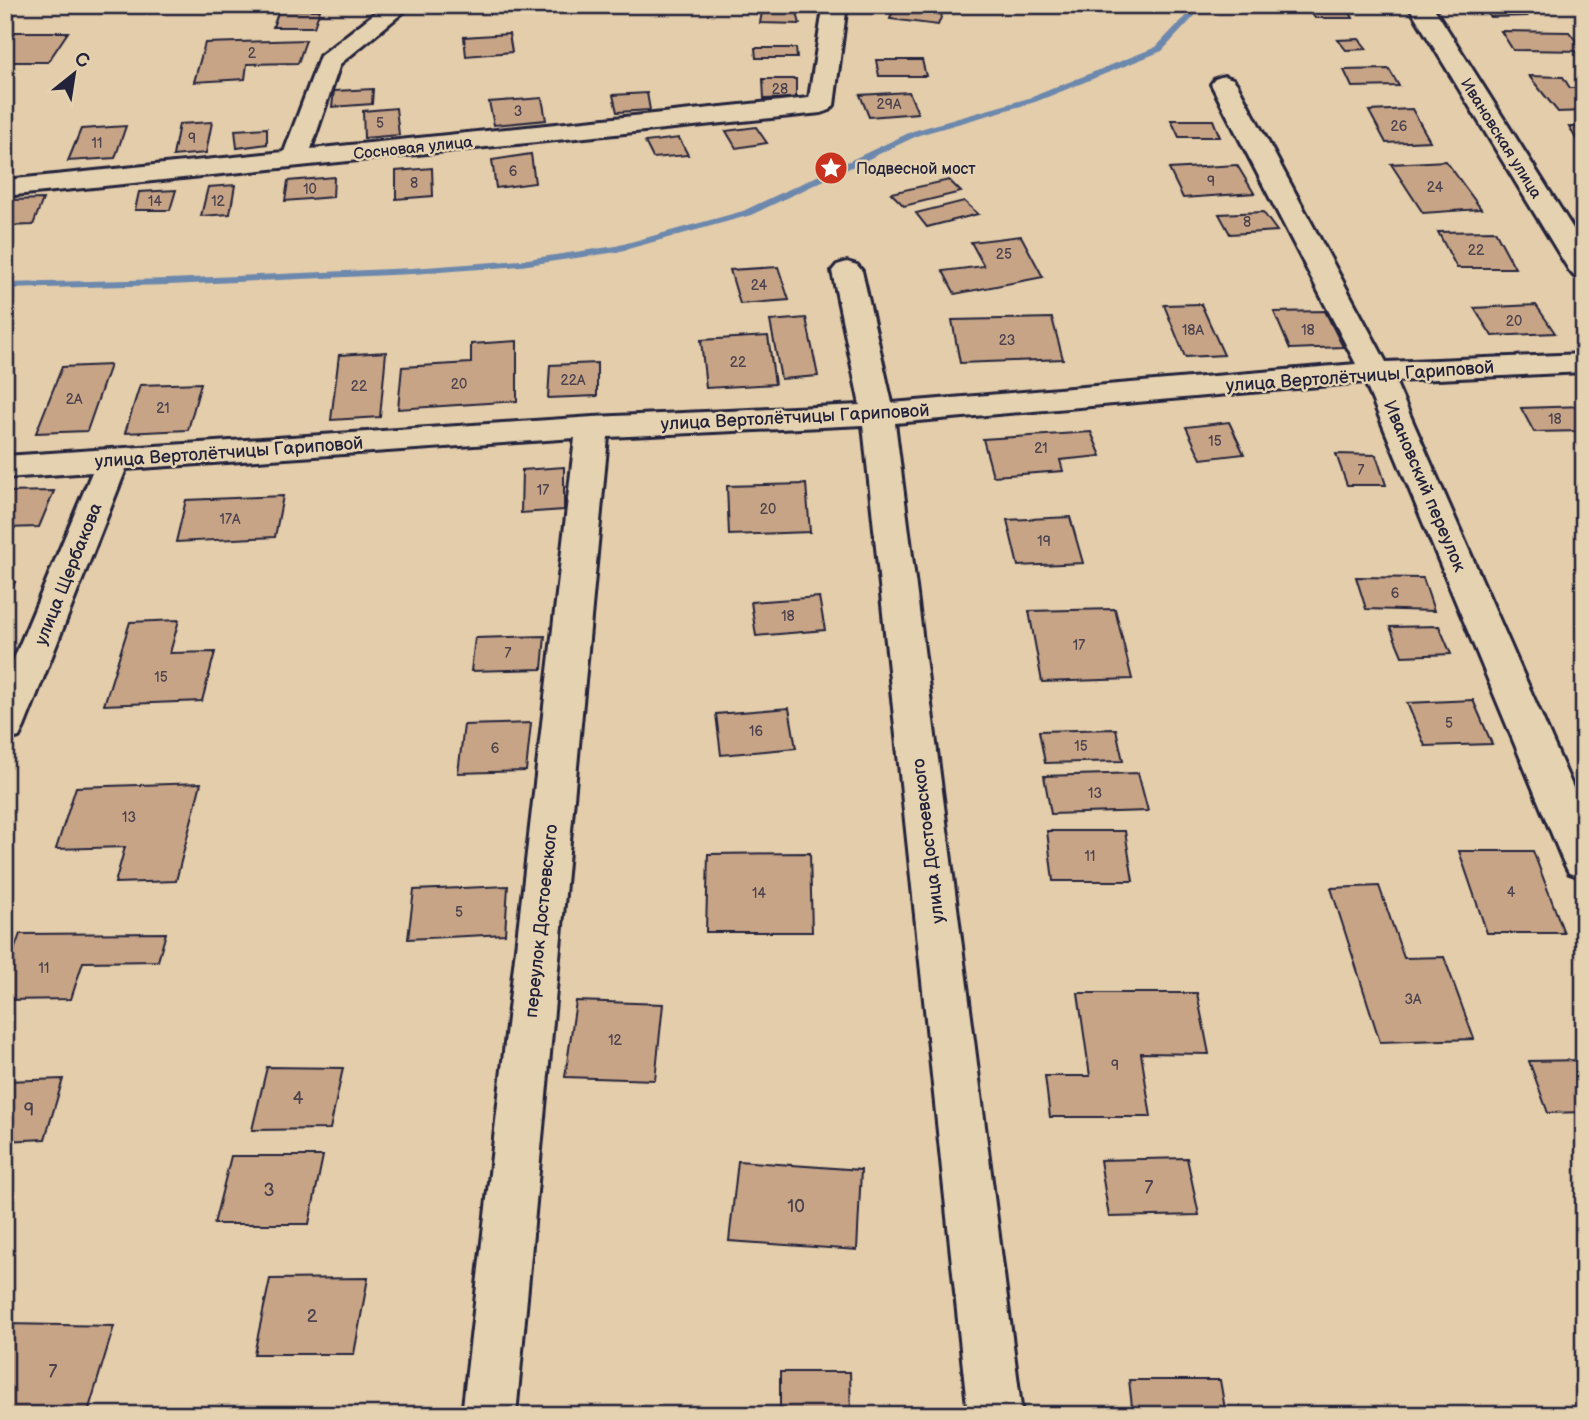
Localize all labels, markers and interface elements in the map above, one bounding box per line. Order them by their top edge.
north arrow [38,38,108,108]
house number: 2 [248,45,257,62]
text: С [70,47,93,74]
street label: Ивановская улица [1456,75,1546,203]
house number: 28 [772,81,788,98]
house number: 29А [877,96,902,113]
house number: 3 [514,103,522,120]
house number: 5 [376,115,384,132]
house number: 26 [1391,118,1408,135]
house number: 9 [188,130,196,147]
street label: Сосновая улица [353,133,474,164]
house number: 11 [92,135,102,152]
place icon: Подвесной мост [812,149,850,187]
place label: Подвесной мост [856,160,976,179]
house number: 6 [509,163,518,180]
house number: 9 [1207,173,1215,190]
house number: 8 [410,175,418,192]
house number: 24 [1427,179,1444,196]
house number: 10 [303,181,317,198]
house number: 14 [148,193,162,210]
house number: 12 [211,193,226,210]
house number: 8 [1243,214,1251,231]
house number: 22 [1468,242,1485,259]
house number: 25 [996,246,1012,263]
house number: 24 [751,277,768,294]
house number: 20 [1506,313,1522,330]
house number: 18А [1182,322,1205,339]
house number: 18 [1301,322,1315,339]
house number: 23 [999,332,1015,349]
house number: 22 [730,354,747,371]
street label: улица Вертолётчицы Гариповой [1225,357,1495,396]
house number: 22А [560,372,586,389]
house number: 20 [451,376,467,393]
house number: 22 [351,378,368,395]
house number: 2А [66,391,83,408]
street label: Ивановский переулок [1379,397,1470,575]
house number: 21 [156,400,170,417]
street label: улица Вертолётчицы Гариповой [660,400,930,435]
house number: 18 [1548,411,1562,428]
street label: улица Вертолётчицы Гариповой [94,433,364,472]
house number: 15 [1208,433,1222,450]
house number: 21 [1034,440,1048,457]
house number: 7 [1358,462,1365,479]
house number: 17 [537,482,549,499]
street label: улица Щербакова [30,500,107,648]
house number: 20 [760,501,776,518]
house number: 17А [220,511,241,528]
house number: 19 [1037,533,1051,550]
house number: 6 [1391,585,1400,602]
house number: 18 [781,608,795,625]
house number: 17 [1073,637,1085,654]
house number: 7 [505,645,512,662]
house number: 15 [154,669,168,686]
house number: 5 [1445,715,1453,732]
house number: 16 [749,723,763,740]
house number: 15 [1074,738,1088,755]
house number: 6 [491,740,500,757]
street label: улица Достоевского [908,757,949,925]
house number: 13 [1088,785,1102,802]
house number: 13 [122,809,136,826]
street label: переулок Достоевского [521,823,562,1019]
house number: 11 [1085,848,1095,865]
house number: 4 [1507,884,1516,901]
house number: 14 [752,885,766,902]
house number: 5 [455,904,463,921]
house number: 11 [39,960,49,977]
house number: 3А [1404,991,1422,1008]
house number: 12 [608,1032,623,1049]
house number: 9 [1111,1057,1119,1074]
house number: 4 [293,1088,304,1109]
house number: 9 [24,1100,34,1121]
house number: 7 [1145,1177,1154,1198]
house number: 3 [263,1180,275,1201]
house number: 10 [787,1196,805,1217]
house number: 2 [307,1306,318,1327]
house number: 7 [49,1361,58,1382]

